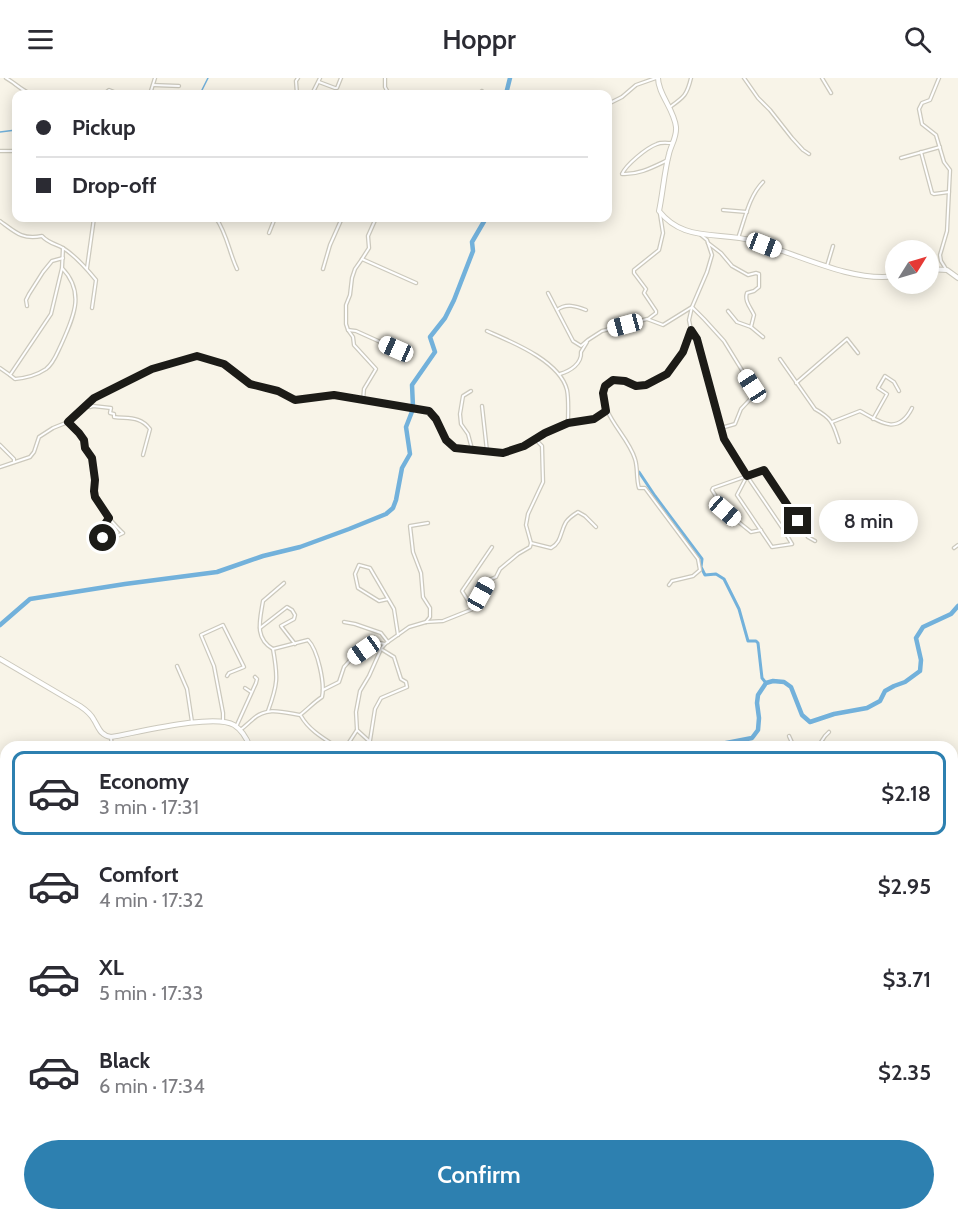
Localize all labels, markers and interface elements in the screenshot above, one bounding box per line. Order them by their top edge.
icon: menu [24,23,57,56]
text: Hoppr [442,23,516,56]
icon: search [901,23,934,56]
text: Pickup [72,114,136,141]
text: Drop-off [72,172,156,199]
car [744,230,784,260]
north arrow [885,240,939,294]
map controls [885,240,939,294]
car [605,312,645,338]
car [376,333,416,365]
car [735,366,769,406]
car [706,492,744,530]
callout: 8 min [819,500,918,542]
route end [784,507,811,534]
text: 8 min [844,509,893,533]
route start [89,524,116,551]
car [464,574,498,614]
car [344,632,384,668]
icon: car [27,766,81,820]
text: Economy [99,768,189,795]
text: $2.18 [881,780,931,807]
text: 3 min · 17:31 [99,795,199,819]
icon: car [27,859,81,913]
text: Comfort [99,861,178,888]
text: $2.95 [878,873,931,900]
text: 4 min · 17:32 [99,888,204,912]
icon: car [27,952,81,1006]
text: XL [99,954,124,981]
text: $3.71 [883,966,931,993]
text: 5 min · 17:33 [99,981,203,1005]
icon: car [27,1045,81,1099]
text: Black [99,1047,150,1074]
text: $2.35 [878,1059,931,1086]
text: 6 min · 17:34 [99,1074,205,1098]
button: Confirm [24,1140,934,1209]

